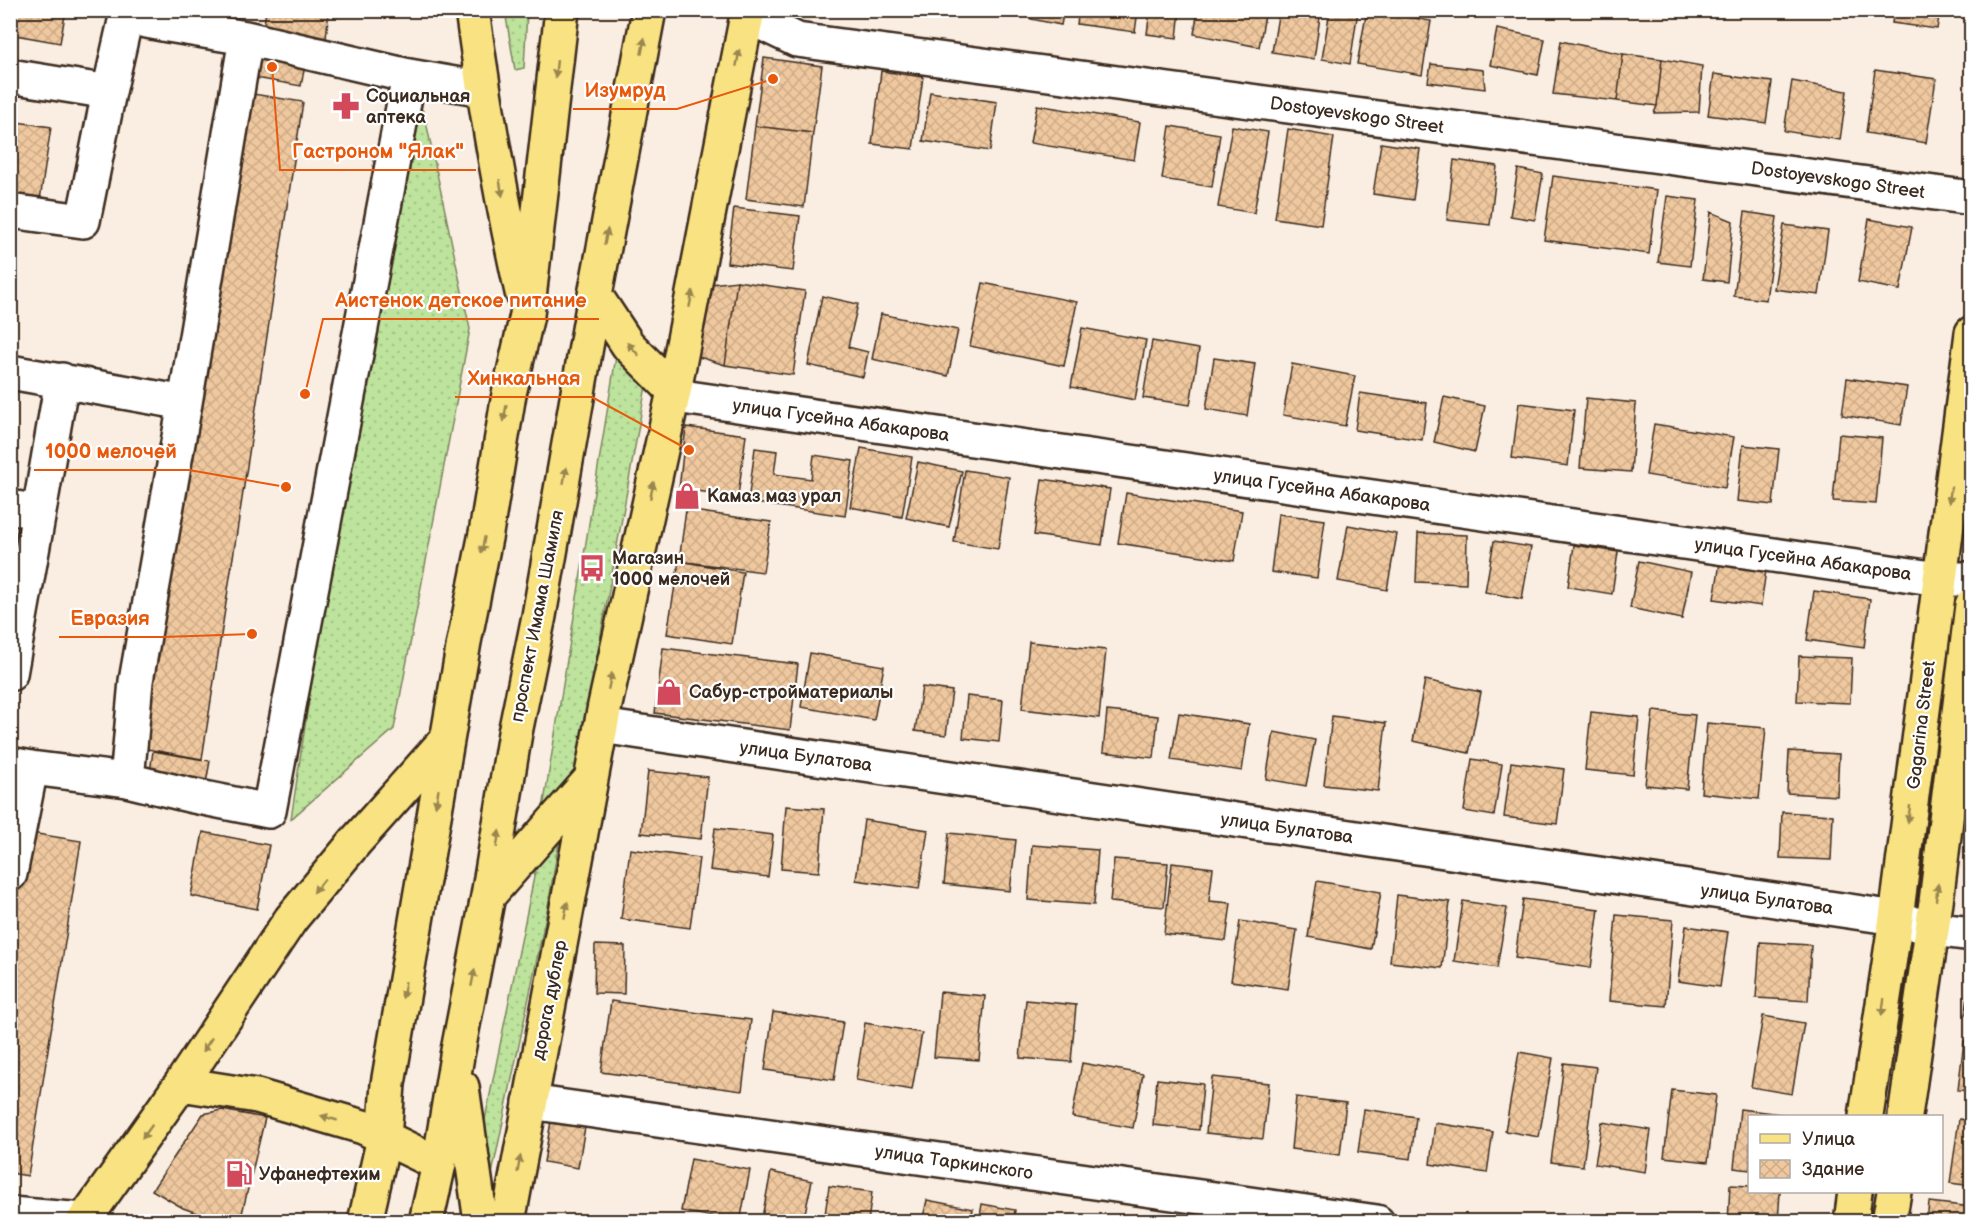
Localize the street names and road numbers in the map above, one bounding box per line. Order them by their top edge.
street label: Dostoyevskogo Street [1269,93,1446,138]
street label: Dostoyevskogo Street [1750,158,1927,203]
street label: улица Гусейна Абакарова [731,395,951,446]
street label: улица Гусейна Абакарова [1212,465,1432,516]
street label: проспект Имама Шамиля [507,508,568,724]
street label: улица Гусейна Абакарова [1693,534,1913,585]
street label: Gagarina Street [1903,659,1940,790]
street label: улица Булатова [738,737,874,776]
street label: улица Булатова [1219,809,1355,848]
street label: улица Булатова [1699,880,1835,919]
street label: дорога дублер [528,938,571,1062]
street label: улица Таркинского [874,1141,1034,1184]

